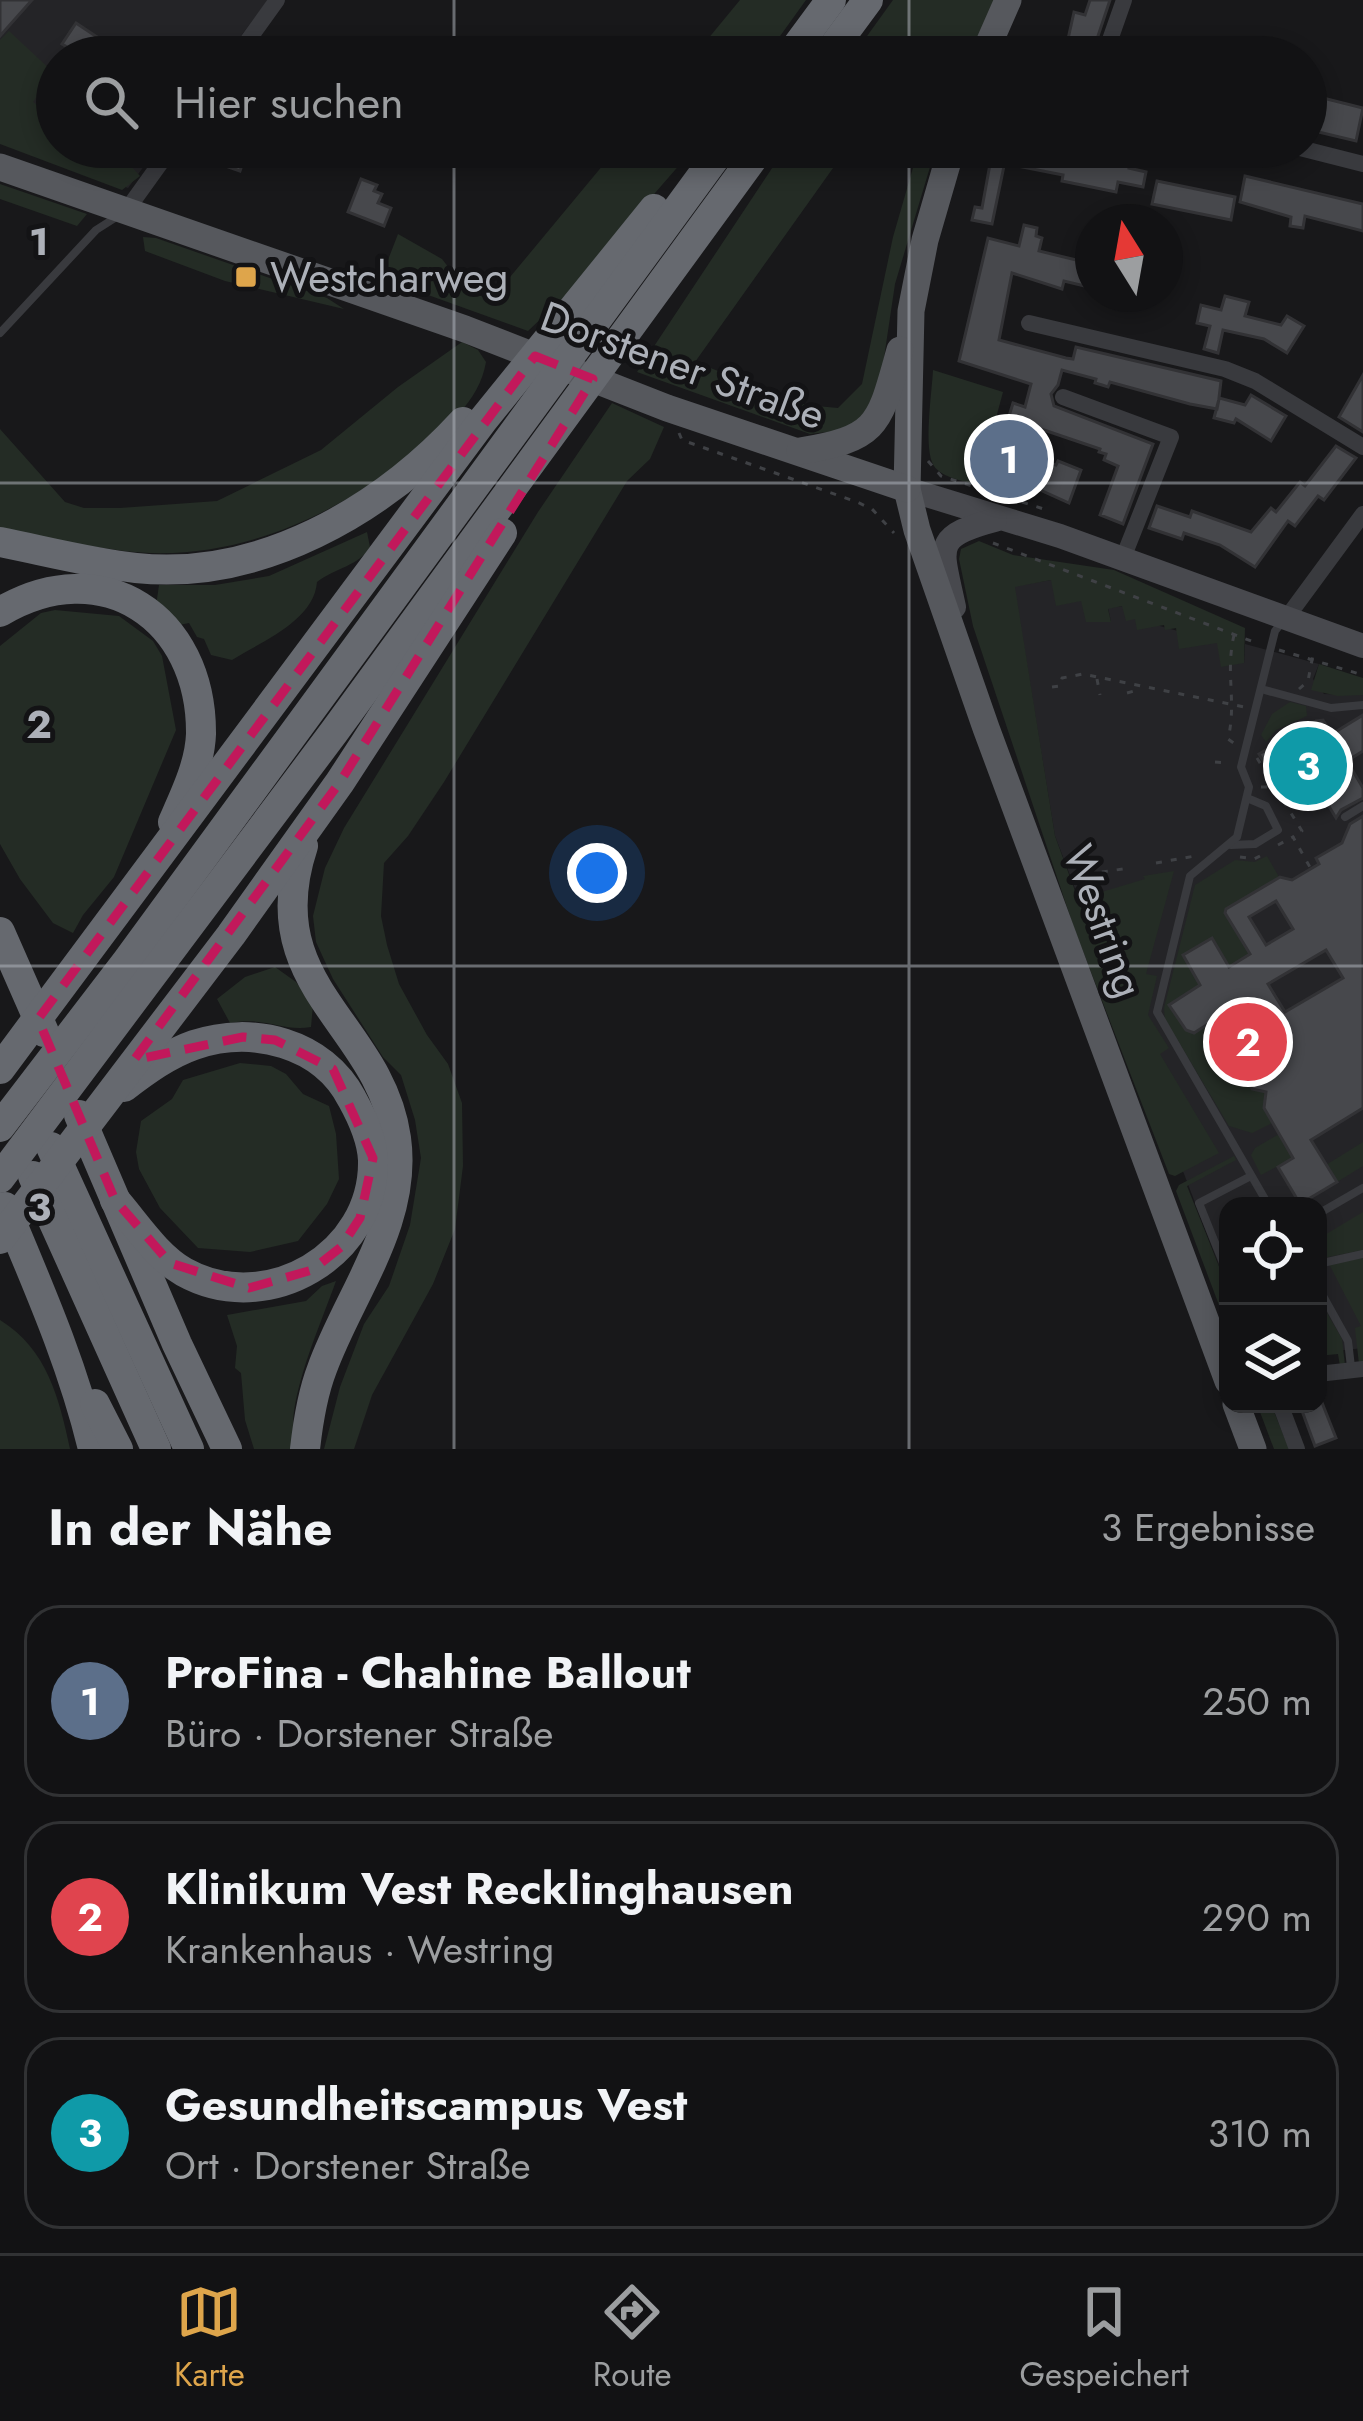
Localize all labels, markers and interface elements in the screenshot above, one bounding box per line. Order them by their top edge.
search box [36,36,1327,168]
icon: search [78,69,144,135]
text: Hier suchen [174,70,404,135]
north arrow [1075,204,1183,312]
text: 1 [29,213,49,270]
place label: Westcharweg [270,247,508,308]
marker: Westcharweg [233,264,259,290]
street label: Dorstener Straße [532,286,833,445]
pin: 1 [970,414,1048,504]
text: 2 [26,696,52,753]
pin: 3 [1269,721,1347,811]
street label: Westring [1048,836,1159,1006]
your location [567,843,627,903]
pin: 2 [1209,997,1287,1087]
text: 3 [27,1179,51,1236]
map controls [1219,1197,1327,1413]
button: locate [1219,1197,1327,1305]
button: layers [1219,1305,1327,1413]
text: In der Nähe [48,1490,332,1564]
text: 3 Ergebnisse [1101,1499,1315,1556]
text: ProFina - Chahine Ballout [165,1640,691,1705]
text: 1 [80,1673,100,1730]
text: 250 m [1202,1673,1312,1730]
text: Büro · Dorstener Straße [165,1705,553,1762]
text: Klinikum Vest Recklinghausen [165,1856,794,1921]
text: 2 [77,1889,103,1946]
text: 290 m [1202,1889,1312,1946]
text: Krankenhaus · Westring [165,1921,554,1978]
text: Gesundheitscampus Vest [165,2072,687,2137]
text: 3 [78,2105,102,2162]
text: 310 m [1208,2105,1312,2162]
text: Ort · Dorstener Straße [165,2137,531,2194]
tab: Karte [174,2279,245,2398]
tab: Route [593,2279,671,2398]
tab: Gespeichert [1019,2279,1189,2398]

